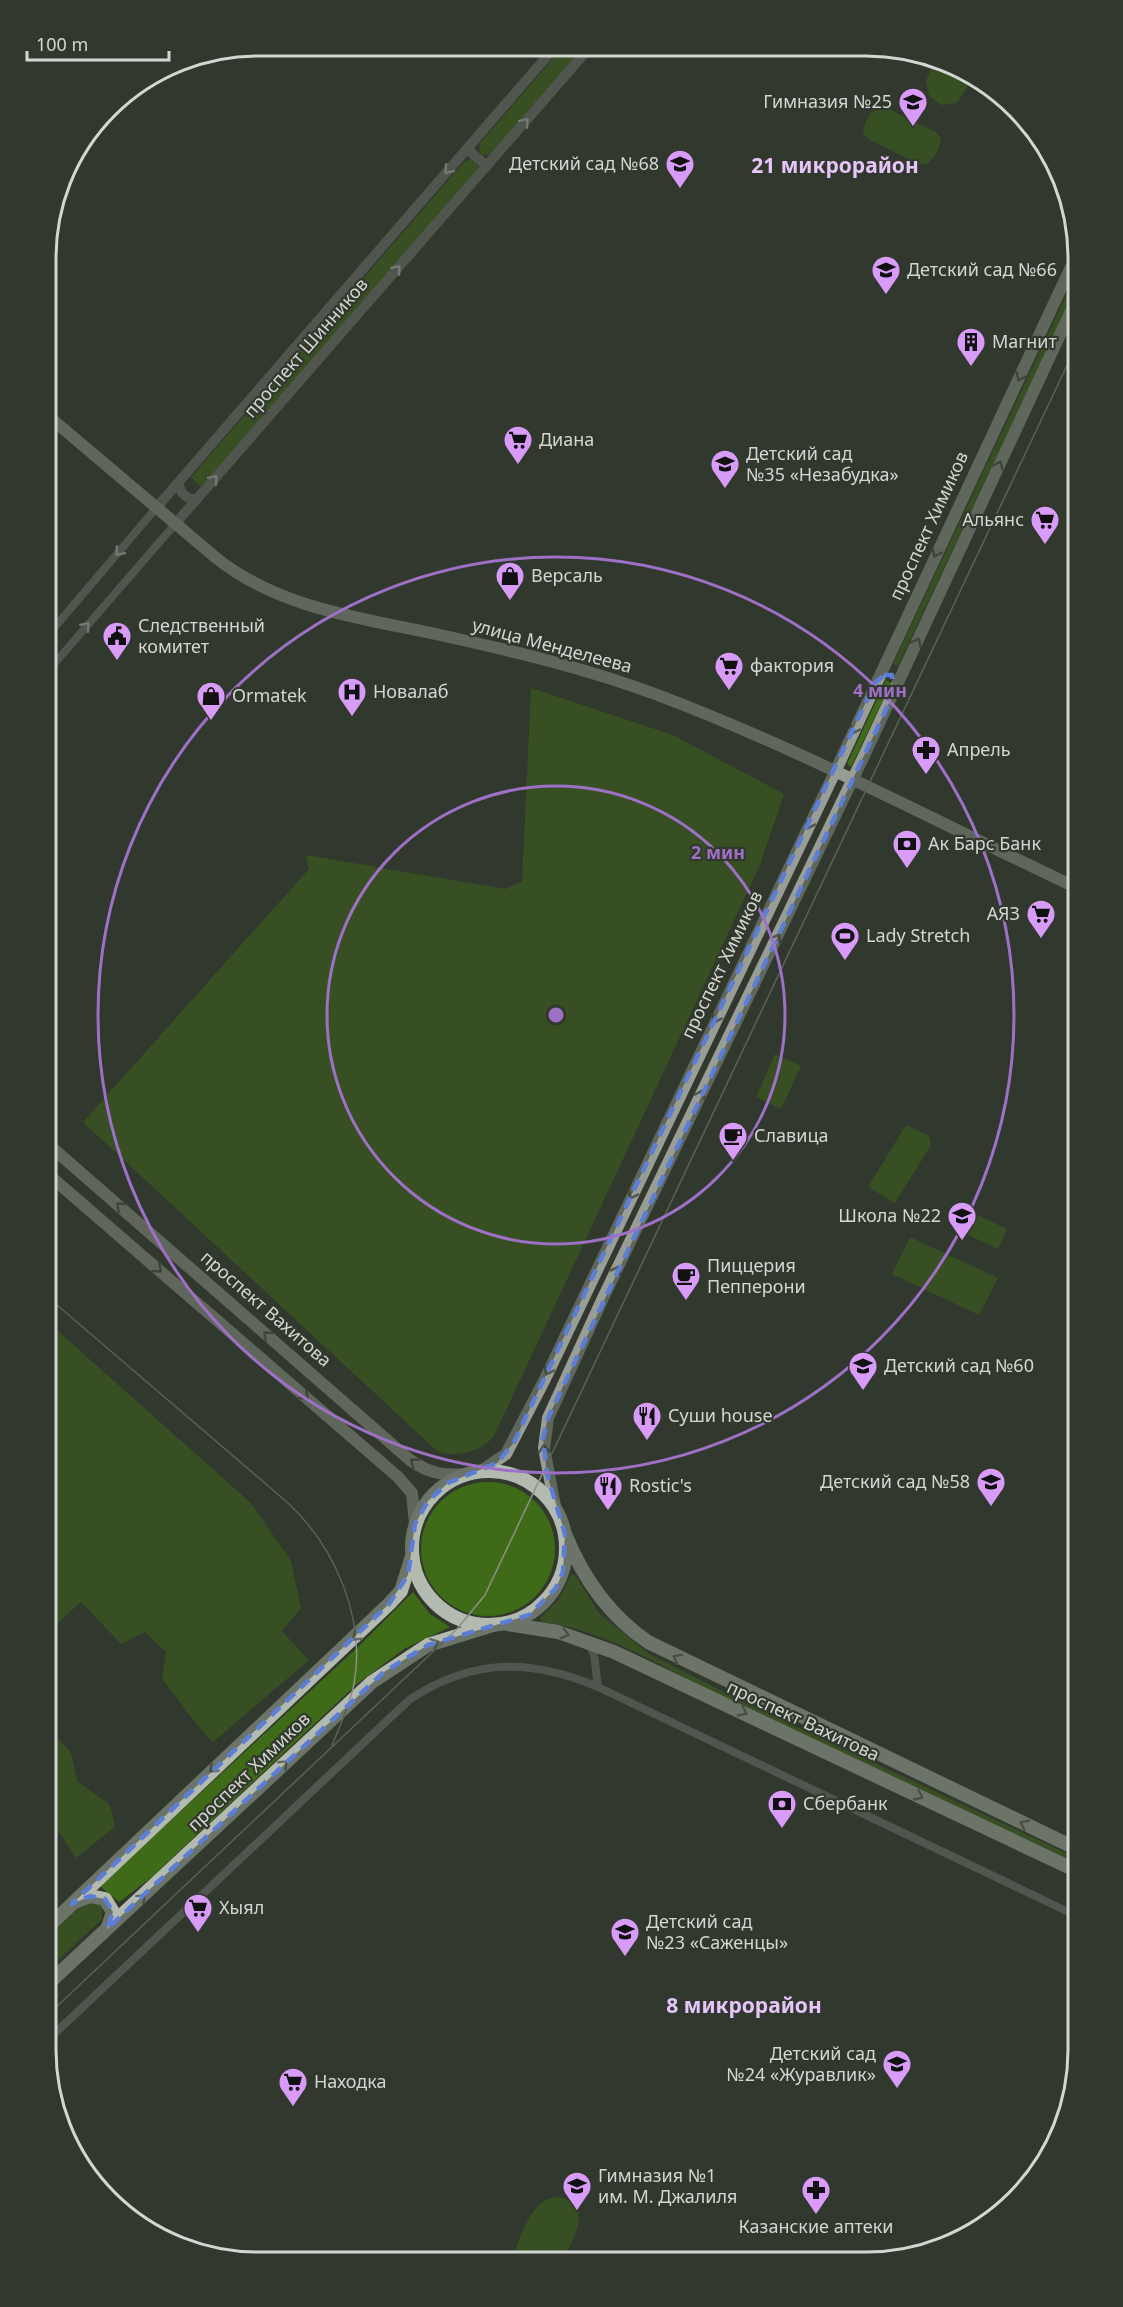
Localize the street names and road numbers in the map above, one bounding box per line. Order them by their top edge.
street label: проспект Шинников [238,272,373,422]
street label: проспект Химиков [883,447,973,604]
street label: улица Менделеева [470,612,635,678]
street label: проспект Химиков [675,887,767,1042]
street label: проспект Вахитова [196,1245,337,1372]
street label: проспект Вахитова [723,1674,884,1766]
street label: проспект Химиков [182,1706,315,1836]

